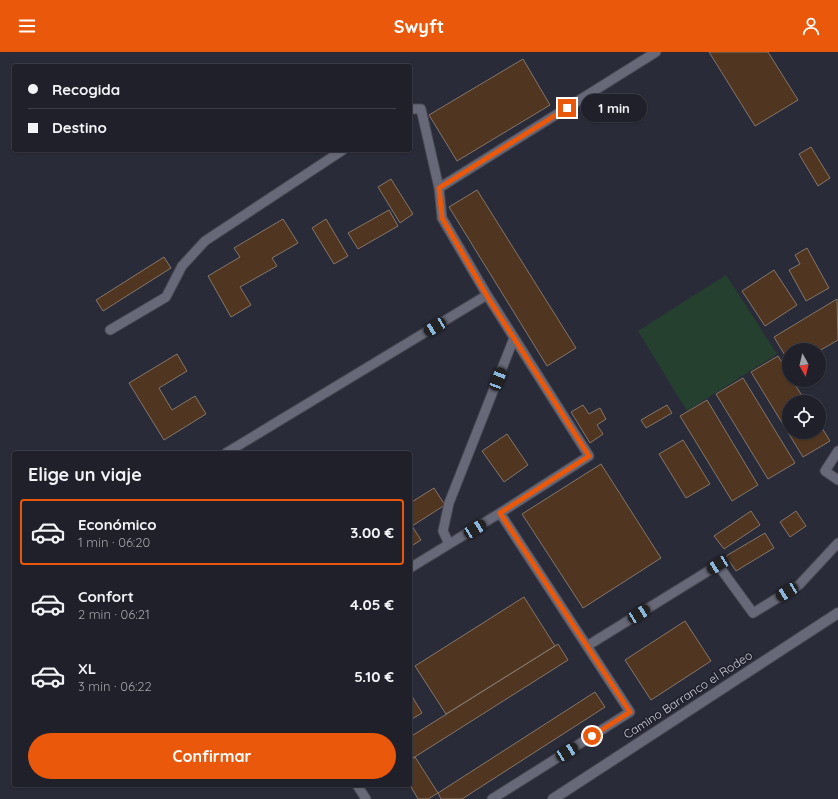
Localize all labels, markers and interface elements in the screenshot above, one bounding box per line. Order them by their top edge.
icon: menu [16,15,38,37]
text: Swyft [394,15,444,38]
icon: person [800,15,822,37]
text: Recogida [52,80,120,99]
callout: 1 min [581,94,647,122]
route end [558,99,576,117]
text: 1 min [598,100,630,116]
text: Destino [52,118,107,137]
car [422,316,448,338]
north arrow [782,343,826,387]
map controls [782,343,826,439]
car [488,366,508,392]
button: locate [782,395,826,439]
text: Elige un viaje [28,463,142,486]
icon: car [30,514,66,550]
text: Económico [78,515,157,534]
car [462,518,488,540]
text: 3.00 € [350,523,394,542]
text: 1 min · 06:20 [78,534,150,550]
car [705,554,731,576]
car [774,581,800,603]
icon: car [30,586,66,622]
text: Confort [78,587,134,606]
text: 4.05 € [350,595,394,614]
car [626,603,652,625]
text: 2 min · 06:21 [78,606,150,622]
street label: Camino Barranco el Rodeo [621,647,755,742]
icon: car [30,658,66,694]
text: XL [78,659,96,678]
text: 5.10 € [354,667,394,686]
text: 3 min · 06:22 [78,678,152,694]
route start [583,727,601,745]
button: Confirmar [28,733,396,779]
car [554,741,580,763]

